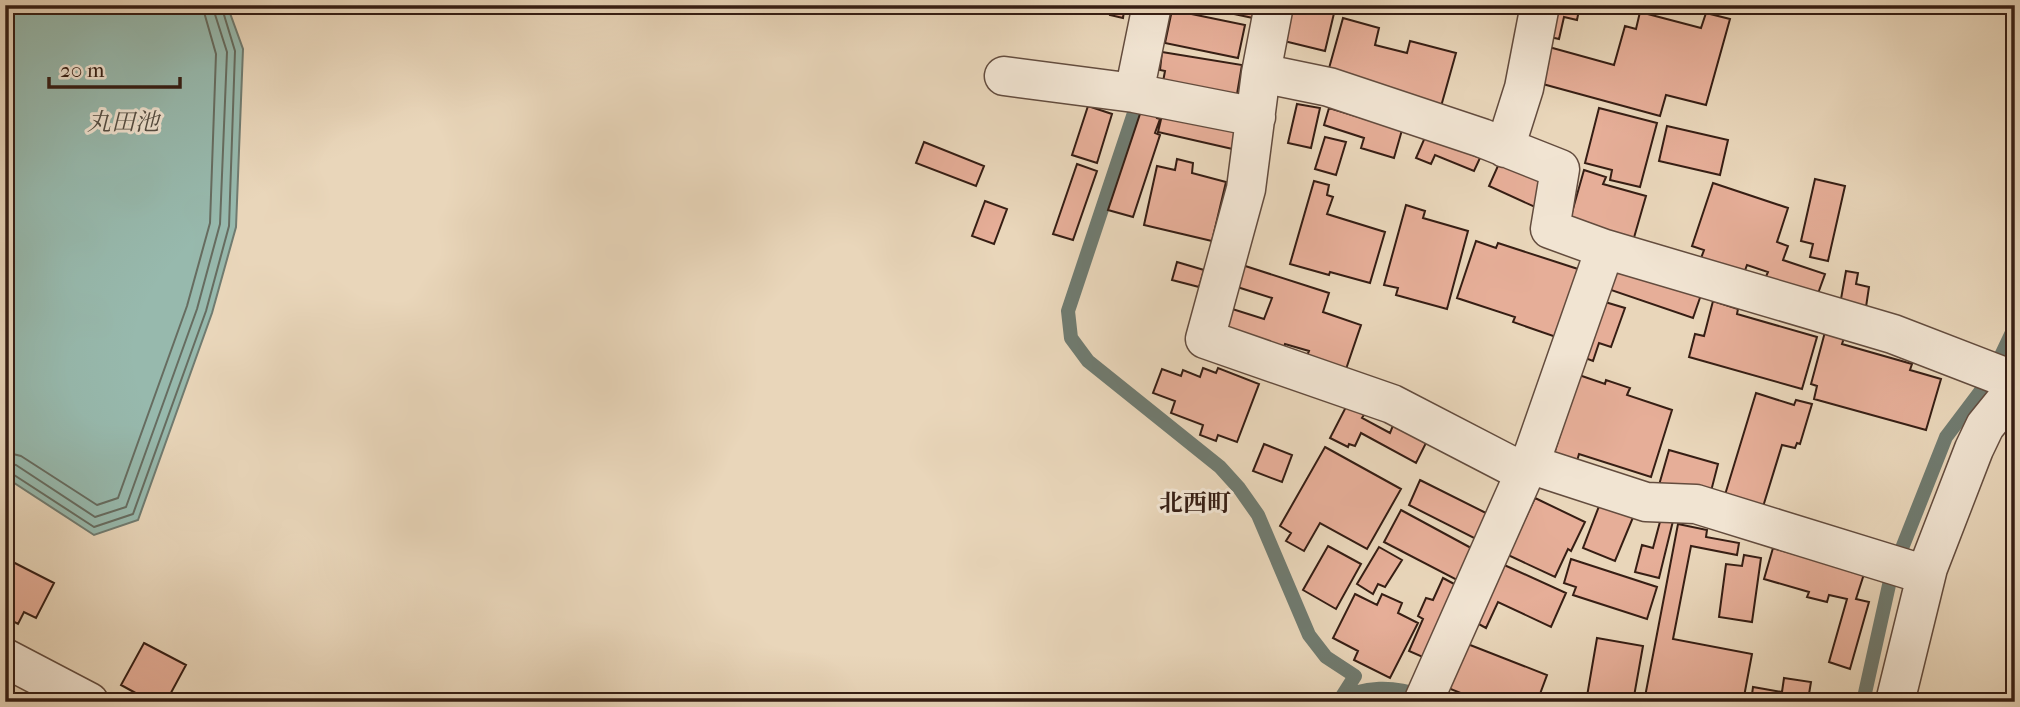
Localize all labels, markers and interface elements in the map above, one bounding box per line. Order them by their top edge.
scale bar [49,46,180,90]
text: 20 m [60,58,105,82]
water label: 丸田池 [87,108,162,136]
district label: 北西町 [1159,489,1231,517]

